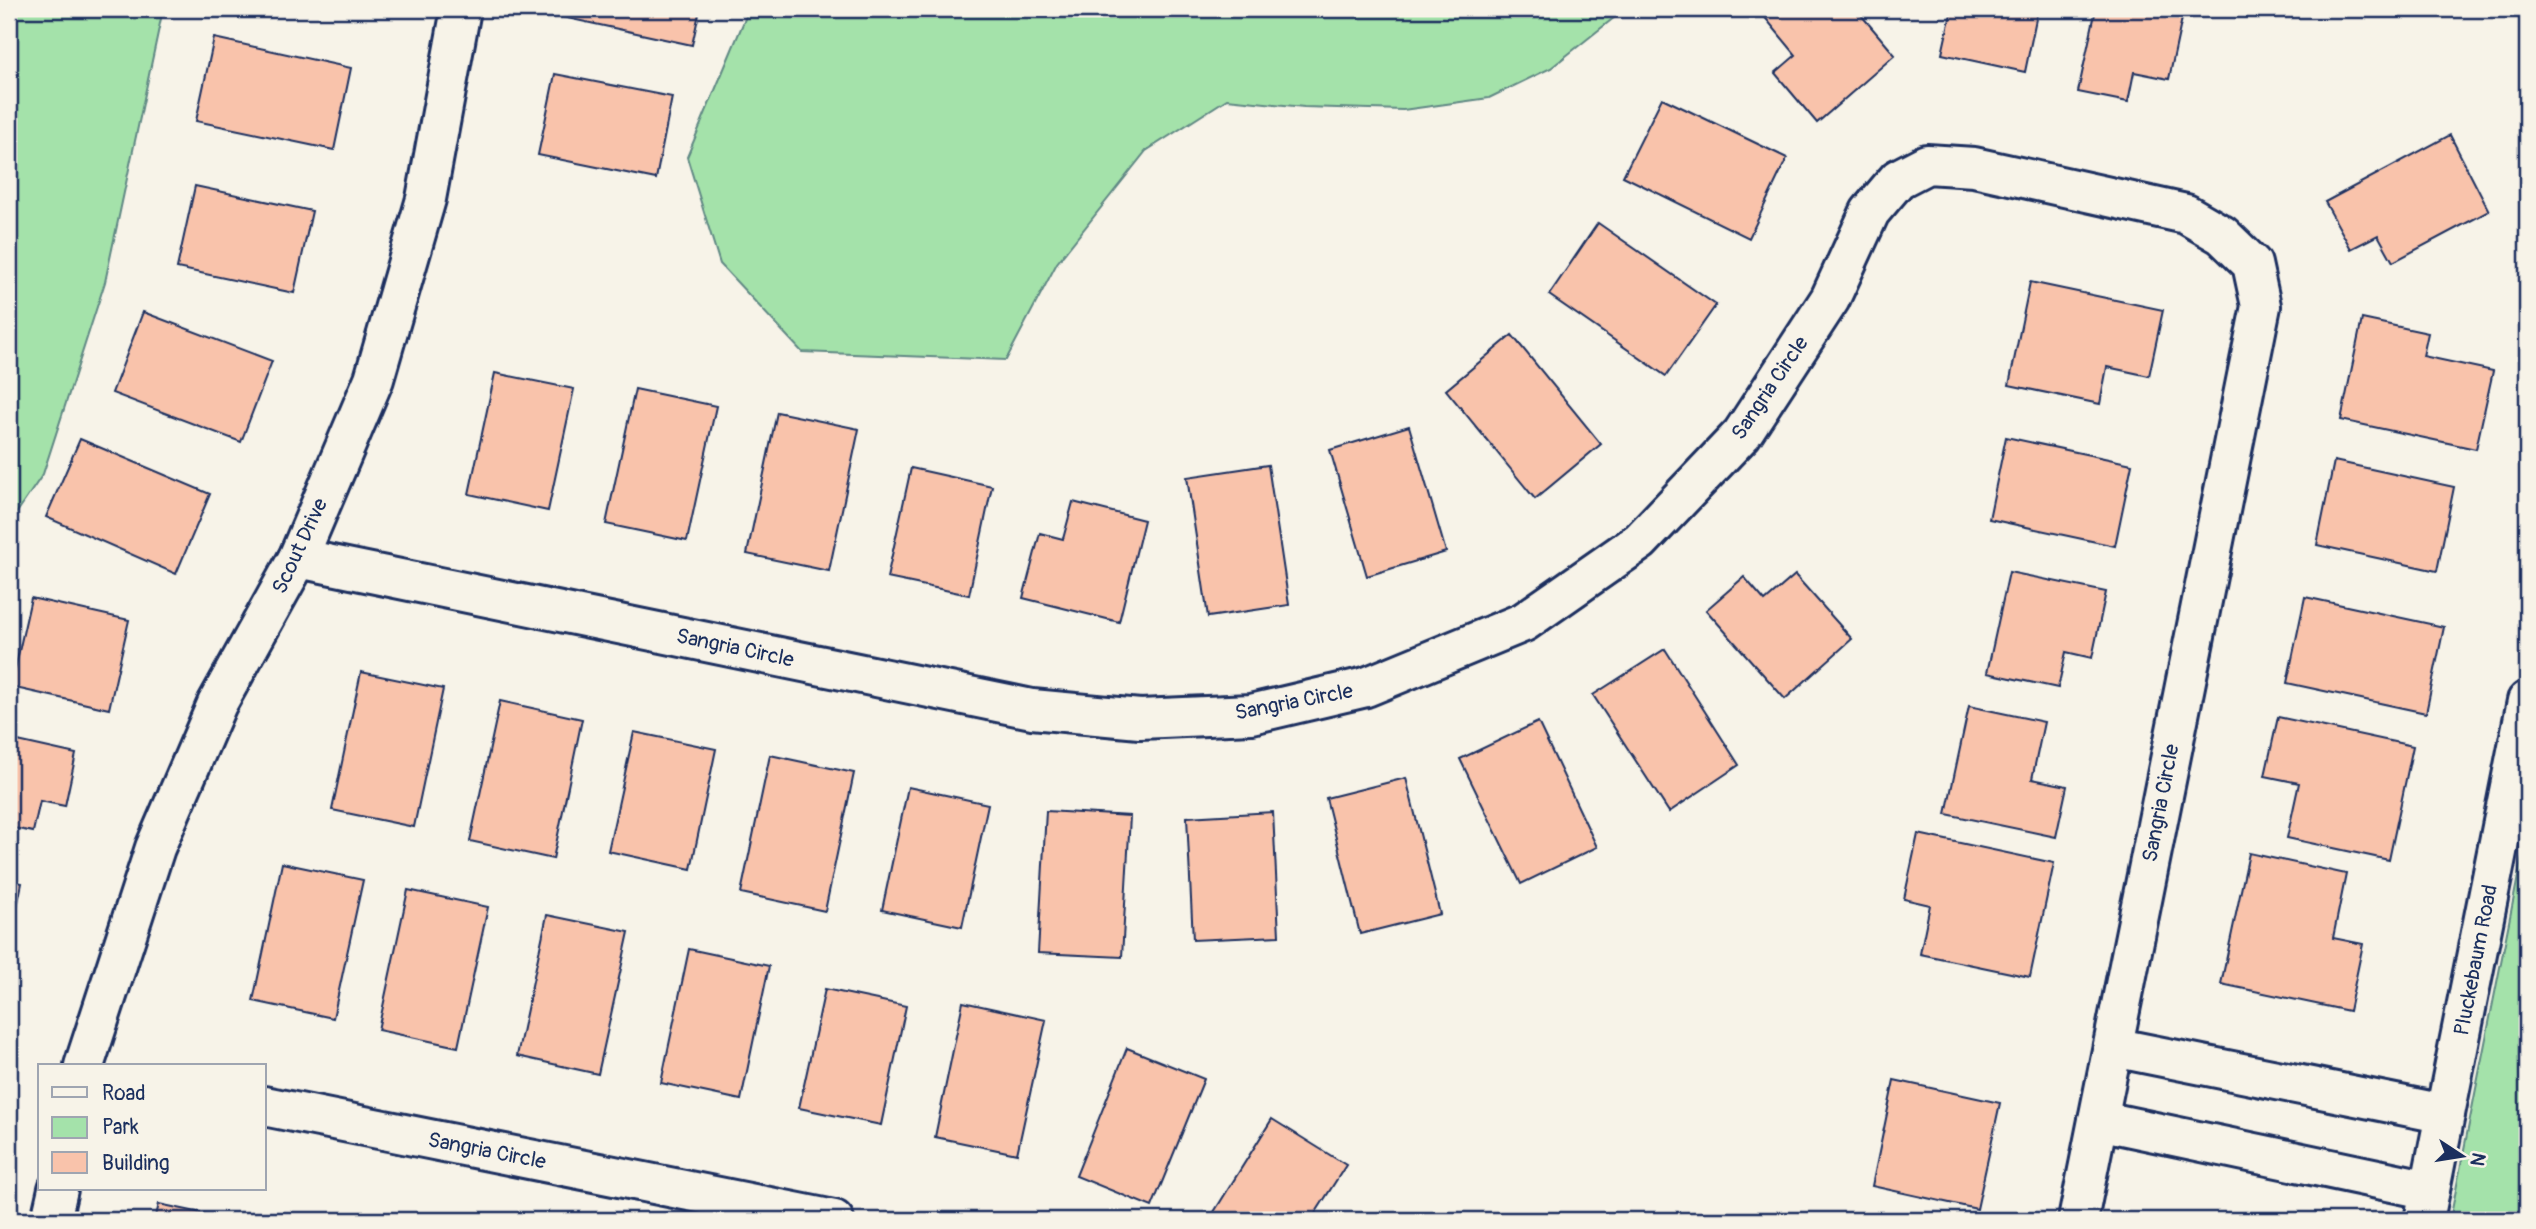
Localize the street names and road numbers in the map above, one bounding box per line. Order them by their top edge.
street label: Sangria Circle [1725,330,1815,445]
street label: Scout Drive [266,493,334,598]
street label: Sangria Circle [674,622,797,674]
street label: Sangria Circle [1233,677,1356,727]
street label: Sangria Circle [2136,741,2186,864]
street label: Pluckebaum Road [2448,882,2504,1038]
street label: Sangria Circle [426,1126,549,1176]

